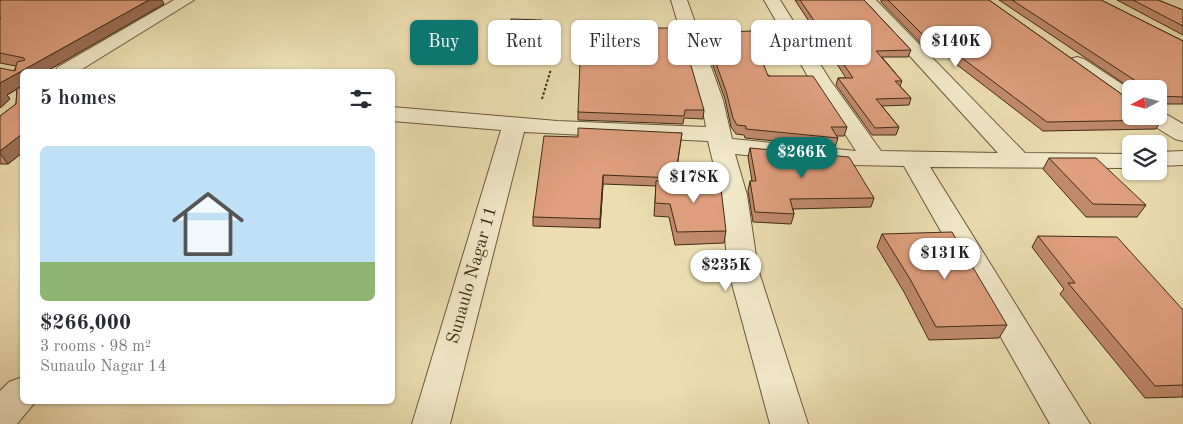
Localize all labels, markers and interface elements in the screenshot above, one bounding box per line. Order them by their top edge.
chip: Buy [410,20,478,65]
chip: Rent [488,20,561,65]
chip: Filters [571,20,658,65]
chip: New [668,20,741,65]
chip: Apartment [751,20,871,65]
pin: $140K [921,26,991,68]
text: $140K [931,34,981,50]
north arrow [1122,80,1168,125]
map controls [1122,80,1167,180]
icon: filters [347,85,375,113]
text: 5 homes [40,88,116,109]
button: layers [1122,135,1167,180]
pin: $266K [767,136,837,179]
text: $266K [777,145,827,161]
pin: $178K [659,162,729,204]
text: $178K [669,170,719,186]
icon: home [163,179,253,269]
street label: Sunaulo Nagar 11 [444,204,500,346]
pin: $131K [910,238,980,280]
text: $131K [920,246,970,262]
pin: $235K [691,250,761,292]
text: $235K [701,258,751,274]
text: $266,000 [40,313,131,334]
text: 3 rooms · 98 m² [40,339,151,355]
text: Sunaulo Nagar 14 [40,359,167,375]

